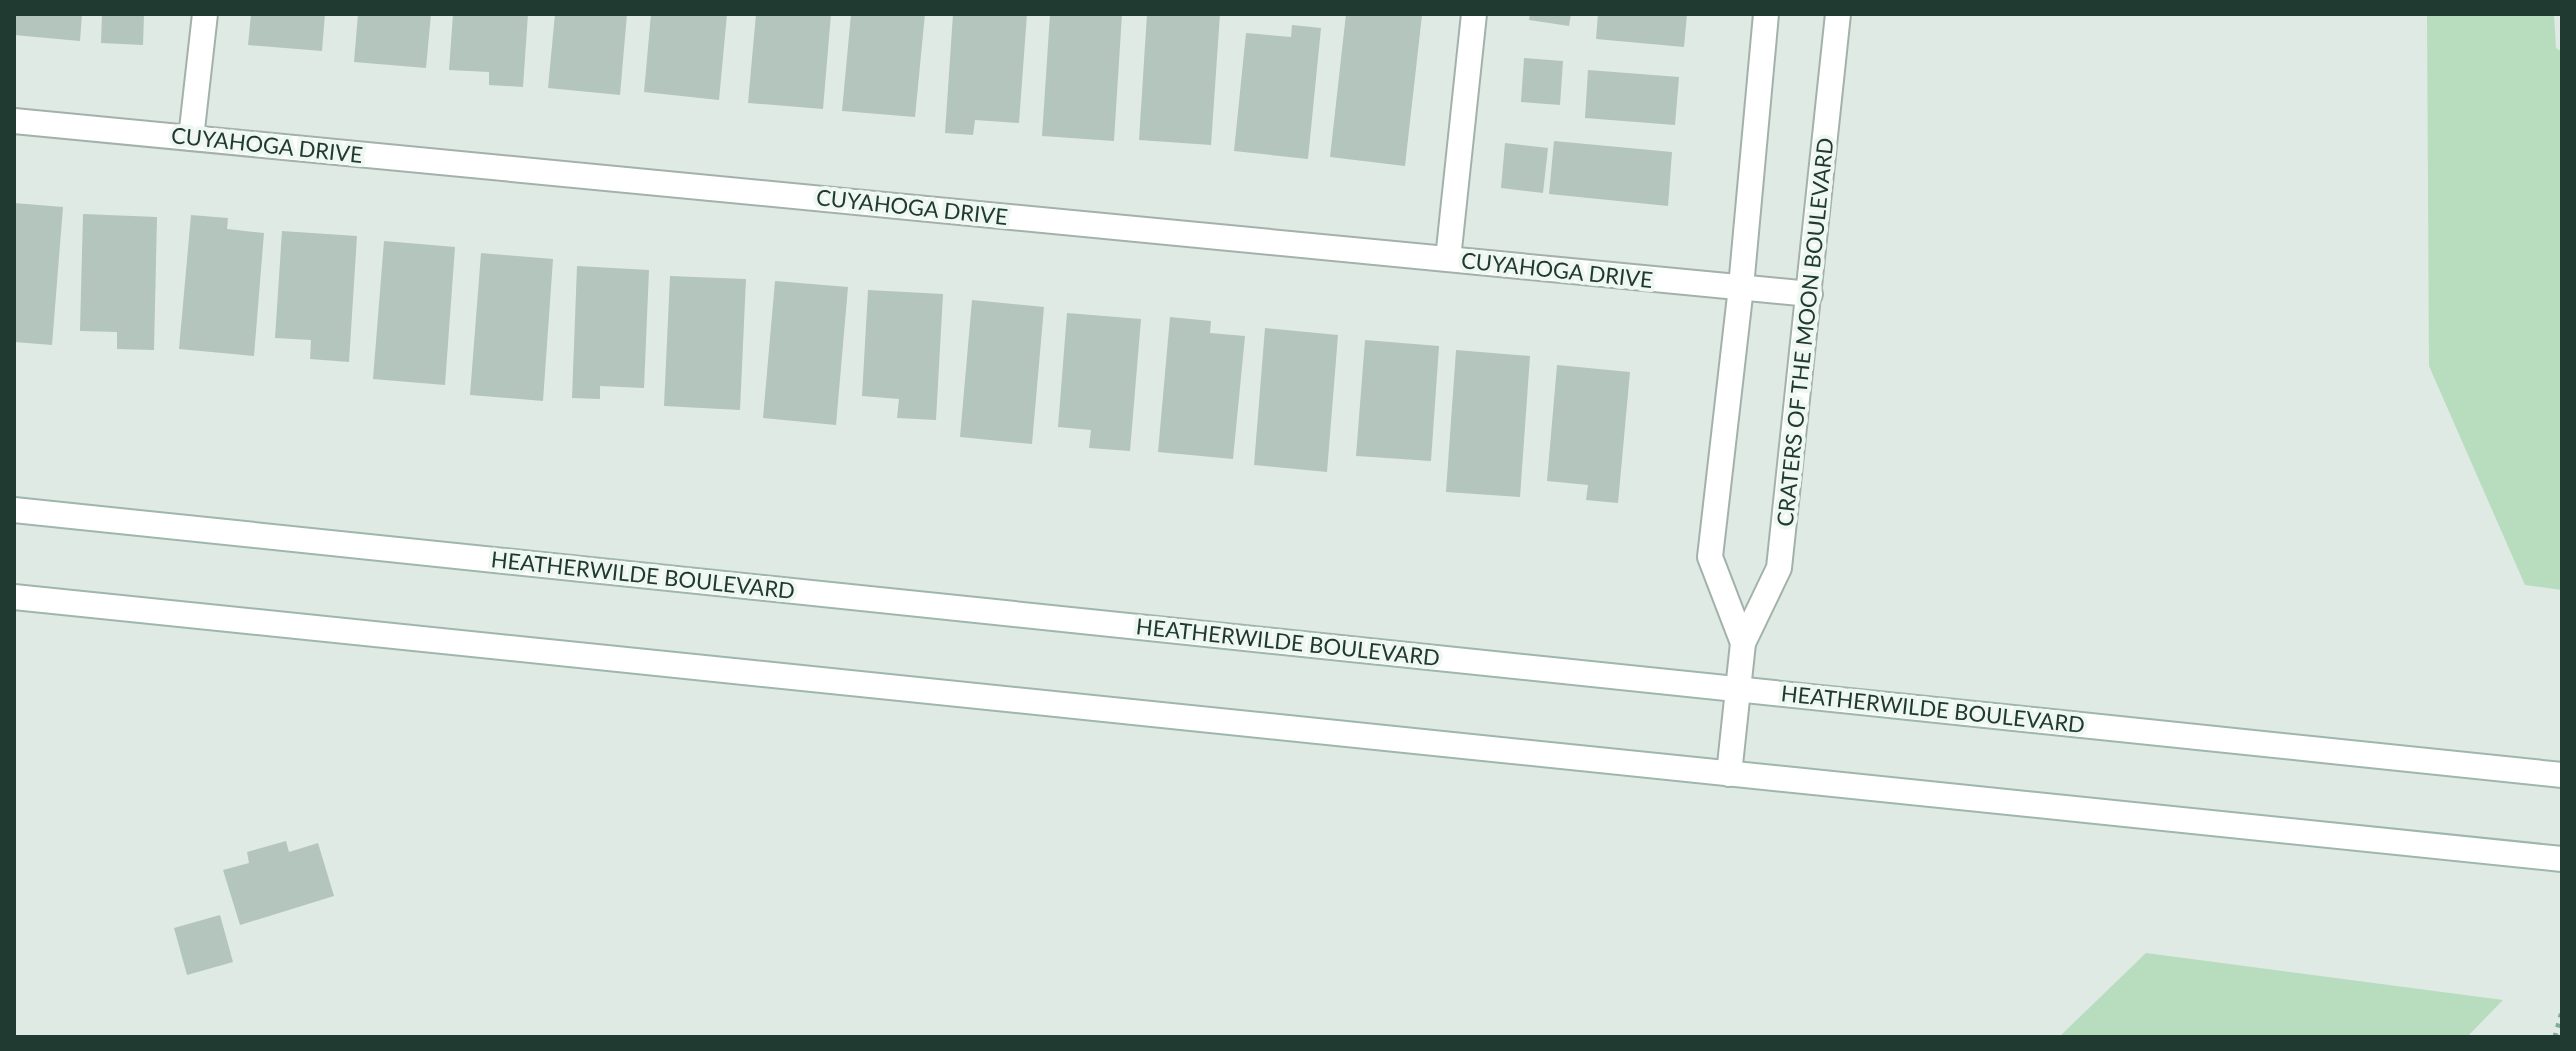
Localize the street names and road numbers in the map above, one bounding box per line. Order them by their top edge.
street label: CUYAHOGA DRIVE [170,121,364,168]
street label: CRATERS OF THE MOON BOULEVARD [1771,136,1838,528]
street label: CUYAHOGA DRIVE [815,183,1009,230]
street label: CUYAHOGA DRIVE [1460,246,1654,293]
street label: HEATHERWILDE BOULEVARD [490,545,796,604]
street label: HEATHERWILDE BOULEVARD [1135,612,1441,671]
street label: HEATHERWILDE BOULEVARD [1780,679,2086,738]

